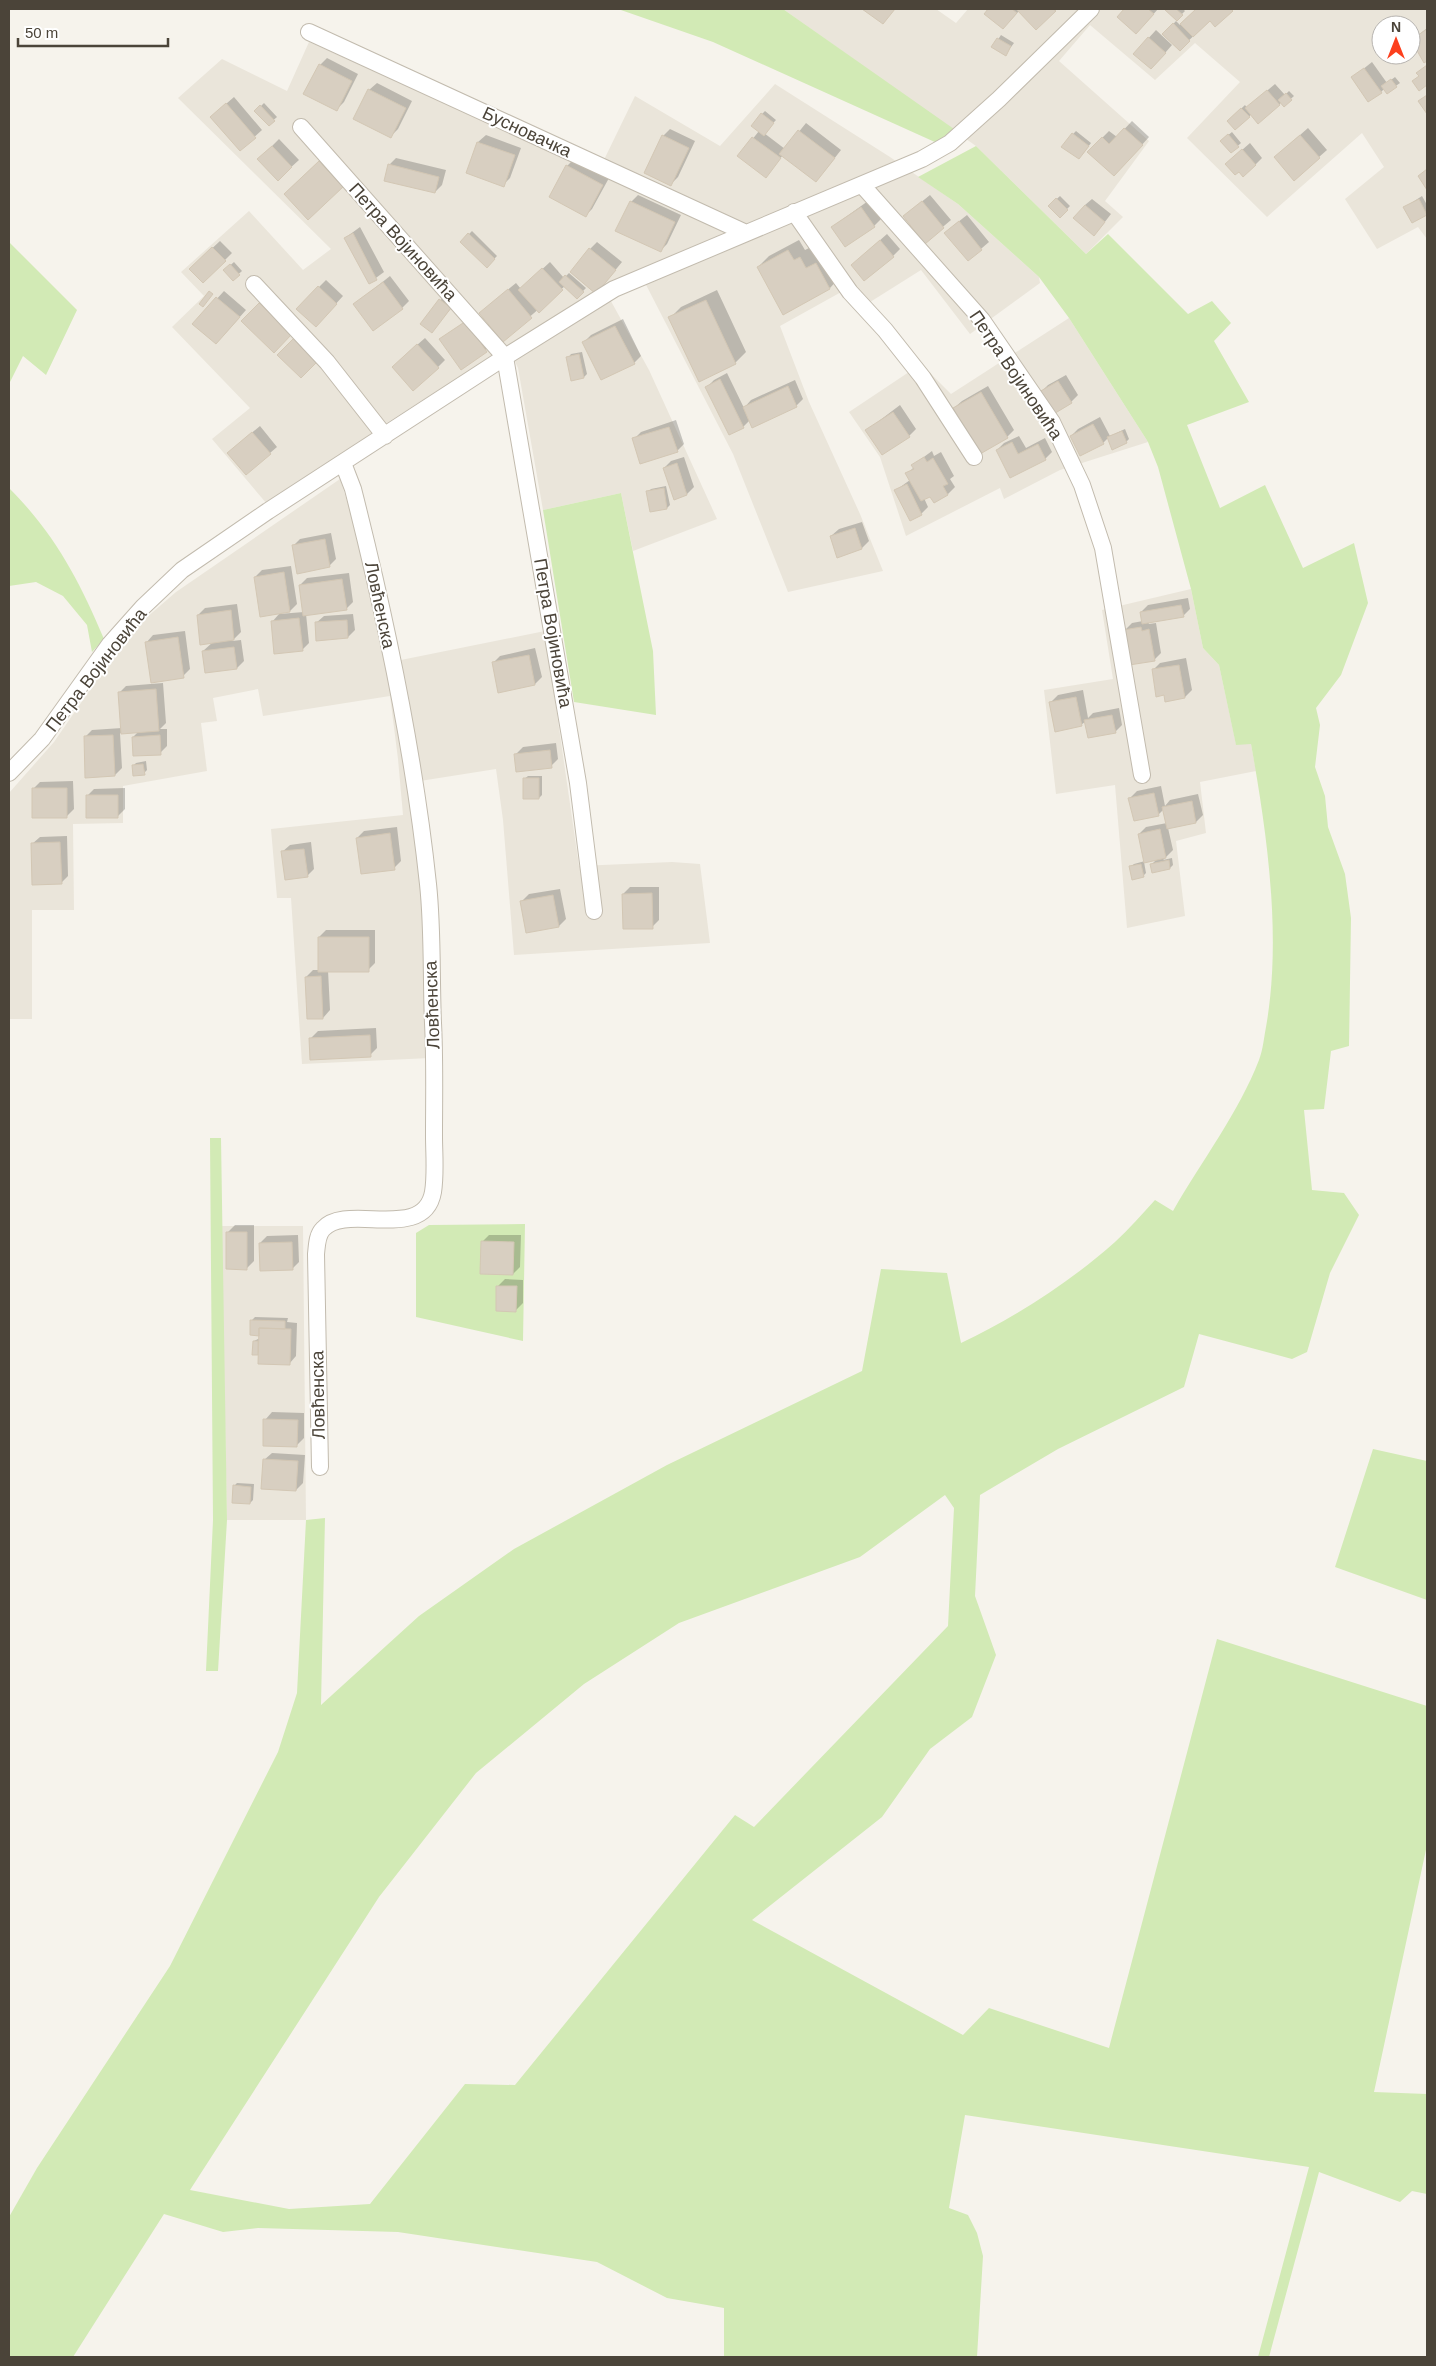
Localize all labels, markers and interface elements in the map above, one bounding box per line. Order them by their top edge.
scale bar [18,15,168,47]
north arrow [1371,15,1421,65]
text: N [1391,19,1401,35]
text: 50 m [25,24,58,41]
street label: Бусновачка [479,103,576,162]
street label: Петра Војиновића [345,179,462,306]
street label: Петра Војиновића [965,307,1067,444]
street label: Петра Војиновића [530,557,576,710]
street label: Ловћенска [361,560,399,651]
street label: Петра Војиновића [42,603,151,736]
street label: Ловћенска [420,959,444,1050]
street label: Ловћенска [307,1350,329,1439]

